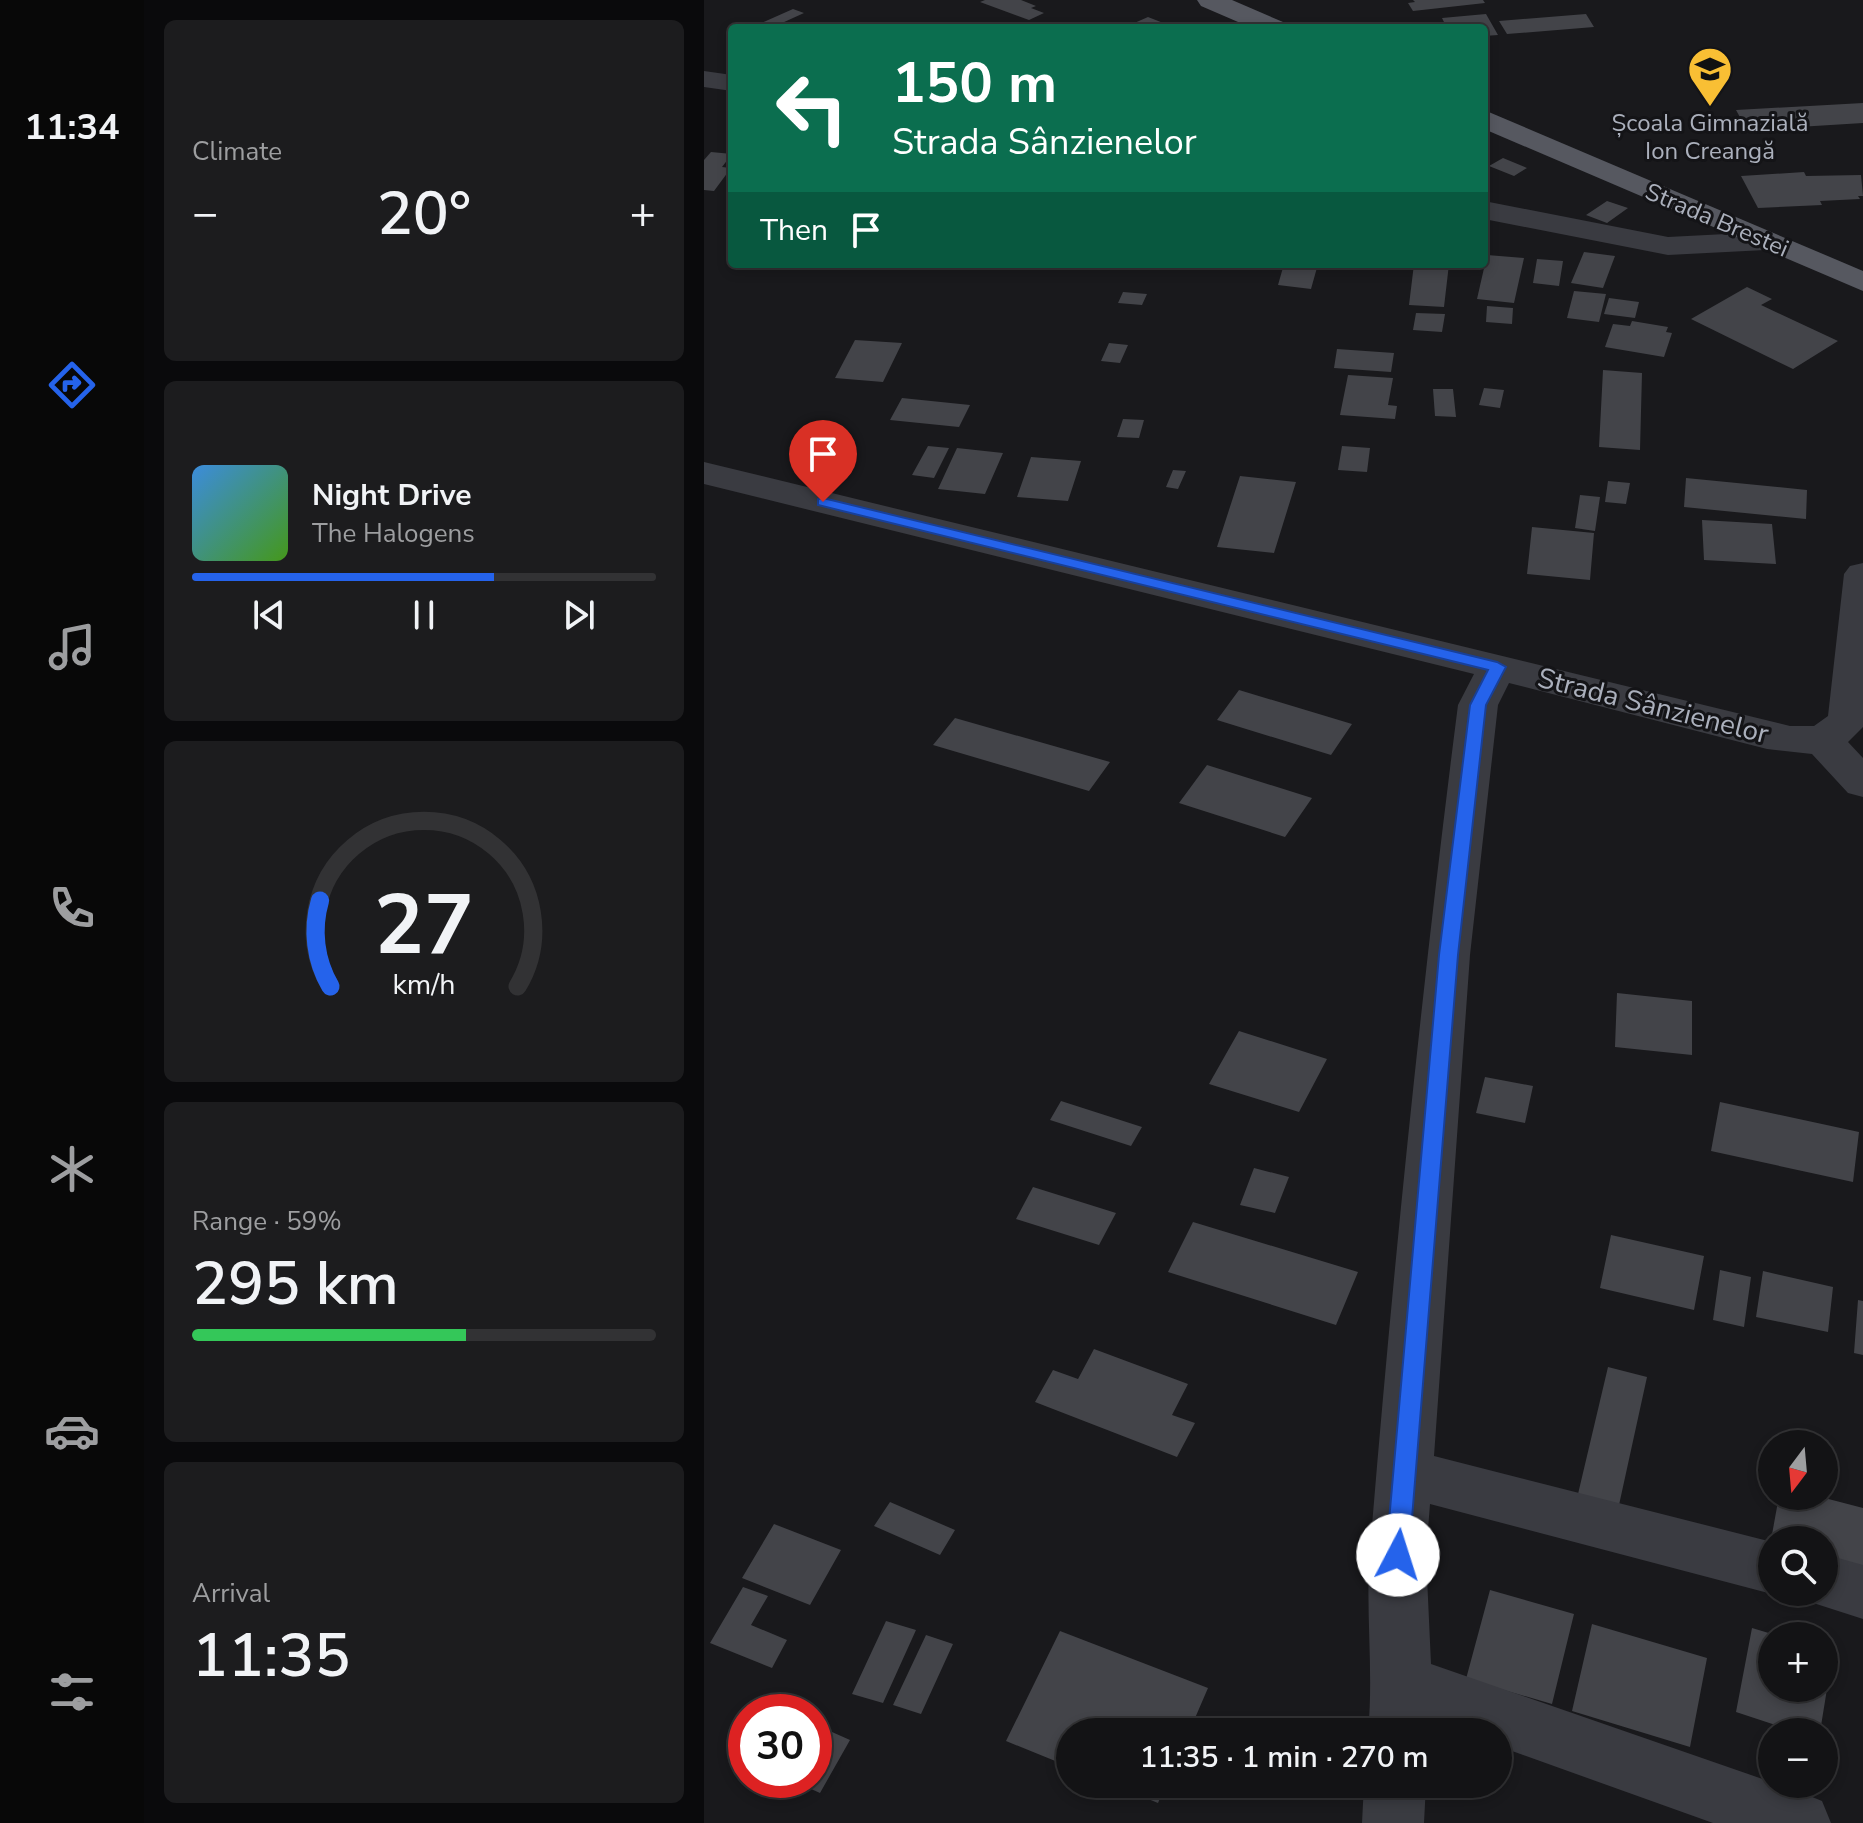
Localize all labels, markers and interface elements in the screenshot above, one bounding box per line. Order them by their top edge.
text: 150 m [892,45,1057,122]
school or university icon: Școala Gimnazială Ion Creangă [1686,45,1734,108]
icon: left [760,56,864,160]
text: 11:34 [24,103,120,152]
place label: Școala Gimnazială Ion Creangă [1612,107,1808,167]
text: Strada Sânzienelor [892,118,1197,167]
text: Climate [192,134,282,169]
text: 20° [377,173,471,255]
street label: Strada Brestei [1640,175,1794,265]
text: − [192,184,218,244]
text: + [630,184,656,244]
icon: arrive [844,208,888,252]
text: Then [760,210,828,251]
icon: directions [44,357,100,413]
pin [789,420,857,502]
icon: arrive [801,432,845,476]
text: Night Drive [312,475,471,516]
text: The Halogens [312,516,475,551]
icon: previous [247,593,291,637]
icon: pause [402,593,446,637]
icon: next [557,593,601,637]
icon: music [44,619,100,675]
street label: Strada Sânzienelor [1533,659,1773,753]
text: 27 [374,869,474,982]
icon: phone [44,880,100,936]
text: km/h [393,966,455,1005]
icon: climate [44,1141,100,1197]
text: Range · 59% [192,1204,342,1239]
text: 295 km [192,1243,399,1325]
icon: car [44,1403,100,1459]
north arrow [1758,1430,1838,1510]
map controls [1758,1430,1838,1798]
position arrow [1356,1513,1440,1597]
button: search [1758,1526,1838,1606]
text: Arrival [192,1576,270,1611]
text: 11:35 [192,1615,350,1697]
button: + [1758,1622,1838,1702]
icon: filters [44,1664,100,1720]
speed limit sign: 30 [728,1694,832,1798]
button: − [1758,1718,1838,1798]
text: 11:35 · 1 min · 270 m [1139,1737,1429,1778]

